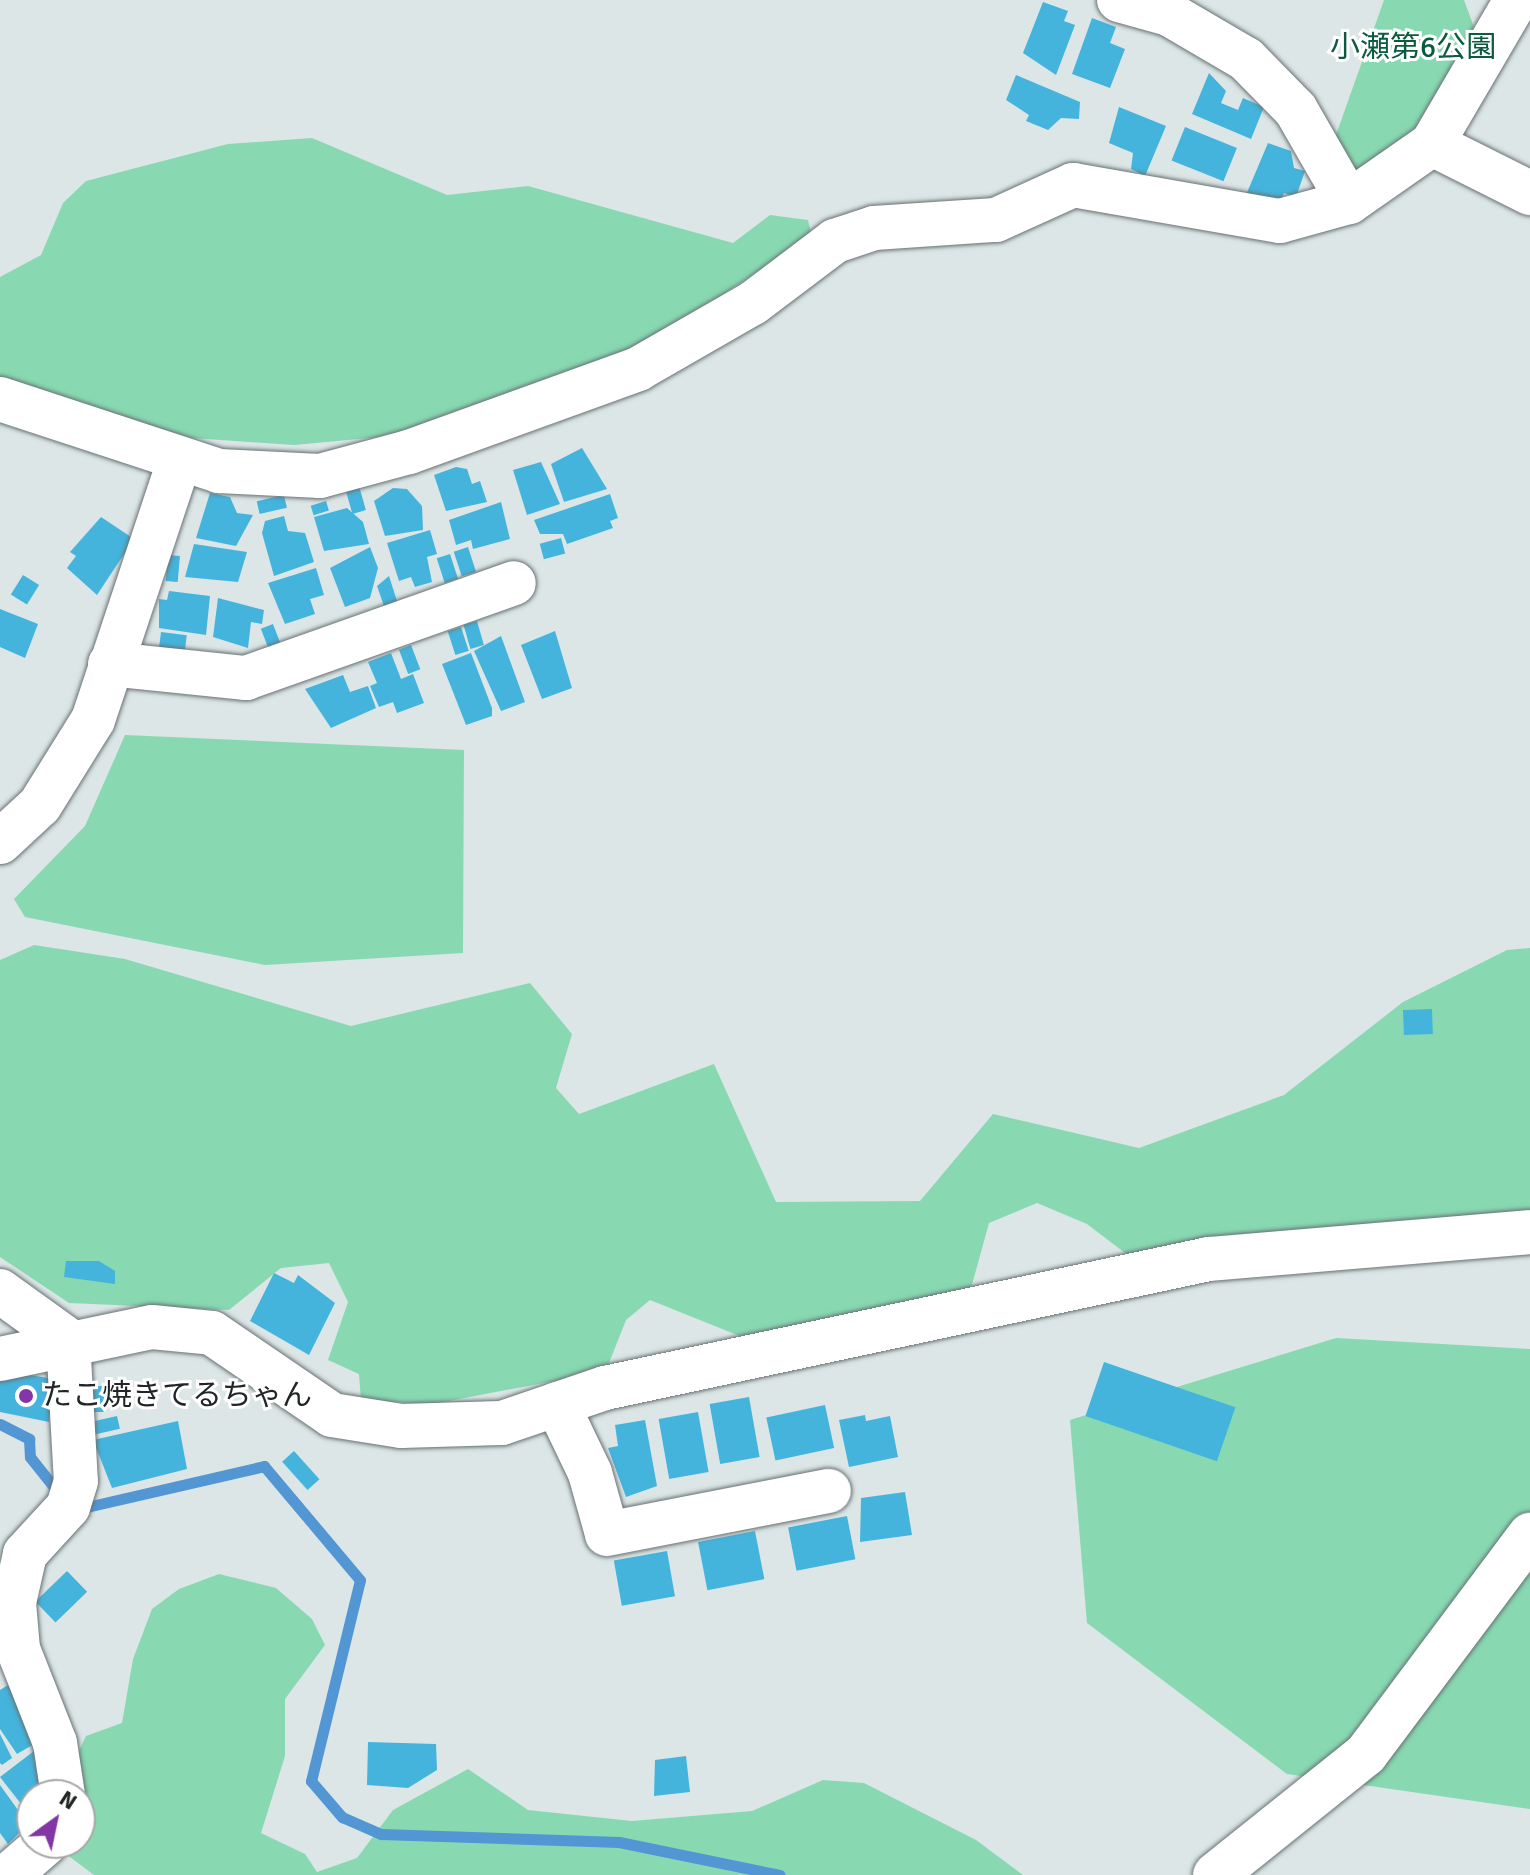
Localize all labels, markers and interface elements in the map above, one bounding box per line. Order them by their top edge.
park label: 小瀬第6公園 [1330,30,1496,66]
place label: たこ焼きてるちゃん [42,1378,312,1414]
marker: たこ焼きてるちゃん [17,1387,35,1405]
north arrow [16,1779,96,1859]
text: N [54,1785,82,1816]

